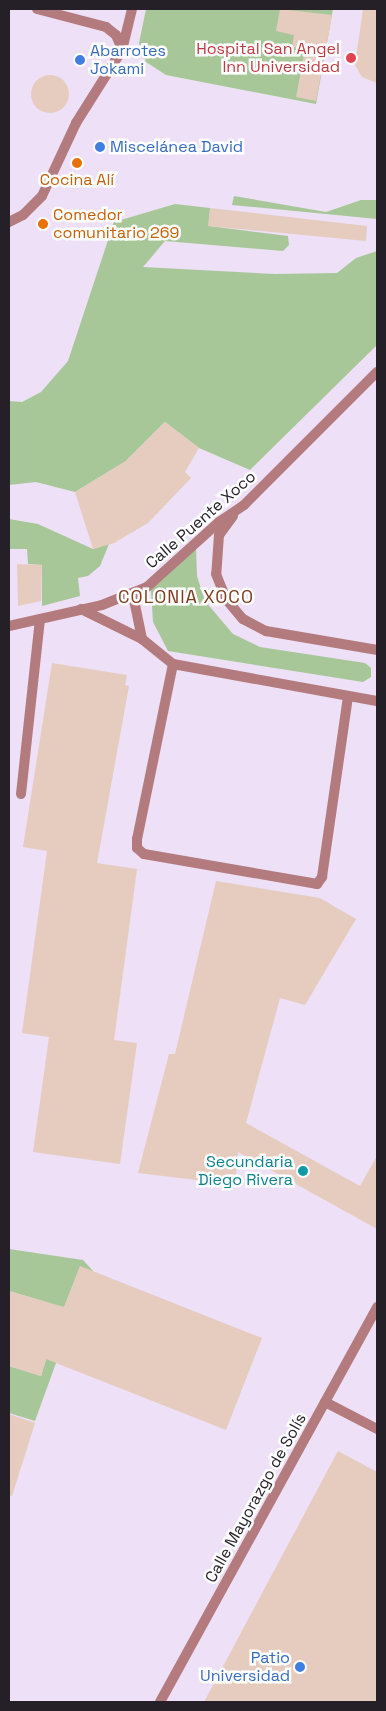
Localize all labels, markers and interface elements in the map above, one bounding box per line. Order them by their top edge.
place label: Hospital San Angel Inn Universidad [196,39,340,77]
place label: Abarrotes Jokami [90,41,166,79]
marker: Hospital San Angel Inn Universidad [344,51,358,65]
marker: Abarrotes Jokami [74,54,86,66]
place label: Miscelánea David [110,137,243,157]
marker: Miscelánea David [94,141,106,153]
marker: Cocina Alí [71,157,83,169]
place label: Cocina Alí [40,170,114,190]
place label: Comedor comunitario 269 [53,205,179,243]
marker: Comedor comunitario 269 [37,218,49,230]
street label: Calle Puente Xoco [142,467,260,573]
district label: COLONIA XOCO [116,586,256,608]
place label: Secundaria Diego Rivera [198,1152,293,1190]
marker: Secundaria Diego Rivera [297,1165,309,1177]
street label: Calle Mayorazgo de Solís [201,1410,311,1586]
place label: Patio Universidad [200,1648,290,1686]
marker: Patio Universidad [294,1661,306,1673]

